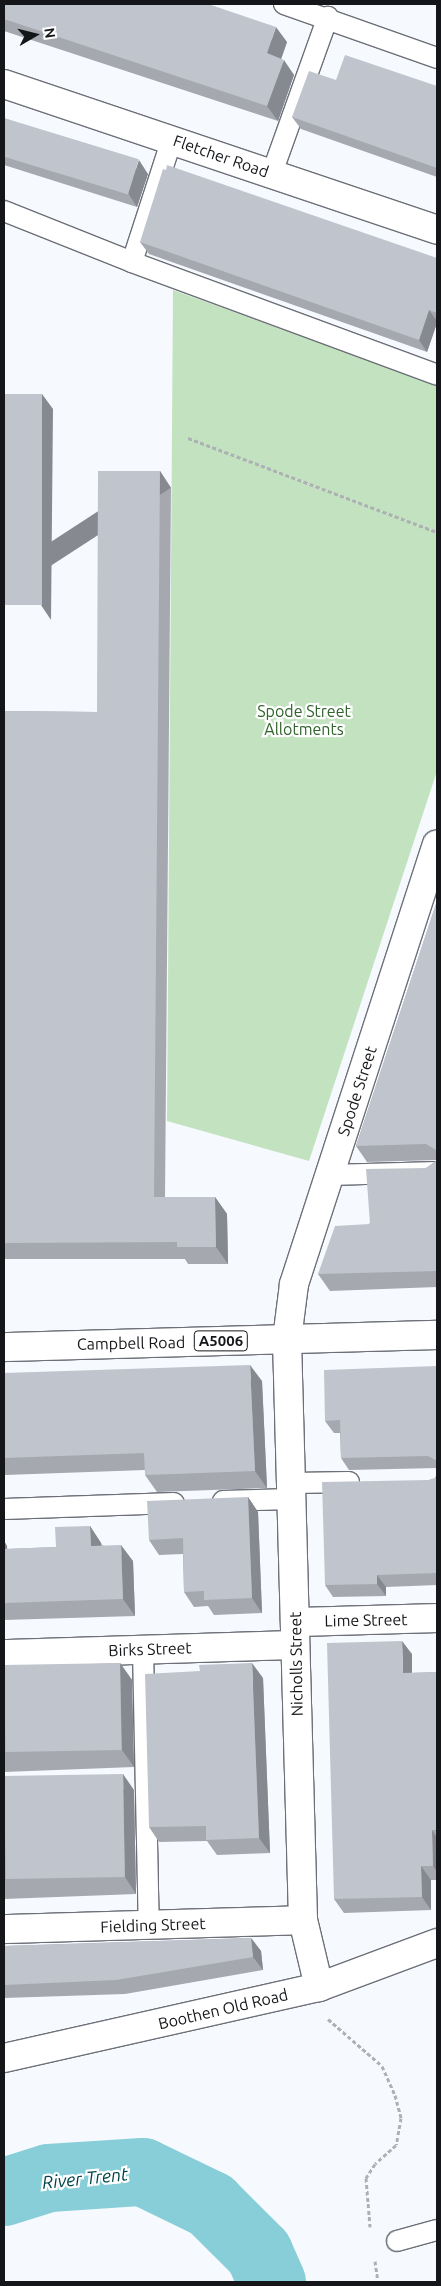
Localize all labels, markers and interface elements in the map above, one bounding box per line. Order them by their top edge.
north arrow [10,10,60,60]
text: N [41,27,59,39]
street label: Fletcher Road [171,131,271,181]
park label: Spode Street Allotments [257,701,351,739]
street label: Spode Street [333,1044,381,1138]
road number: A5006 [194,1328,248,1354]
street label: Campbell Road [77,1332,185,1354]
street label: Lime Street [324,1610,408,1630]
street label: Nicholls Street [285,1611,307,1717]
street label: Birks Street [108,1638,192,1660]
street label: Fielding Street [100,1914,206,1936]
street label: Boothen Old Road [156,1985,290,2033]
water label: River Trent [41,2163,129,2193]

